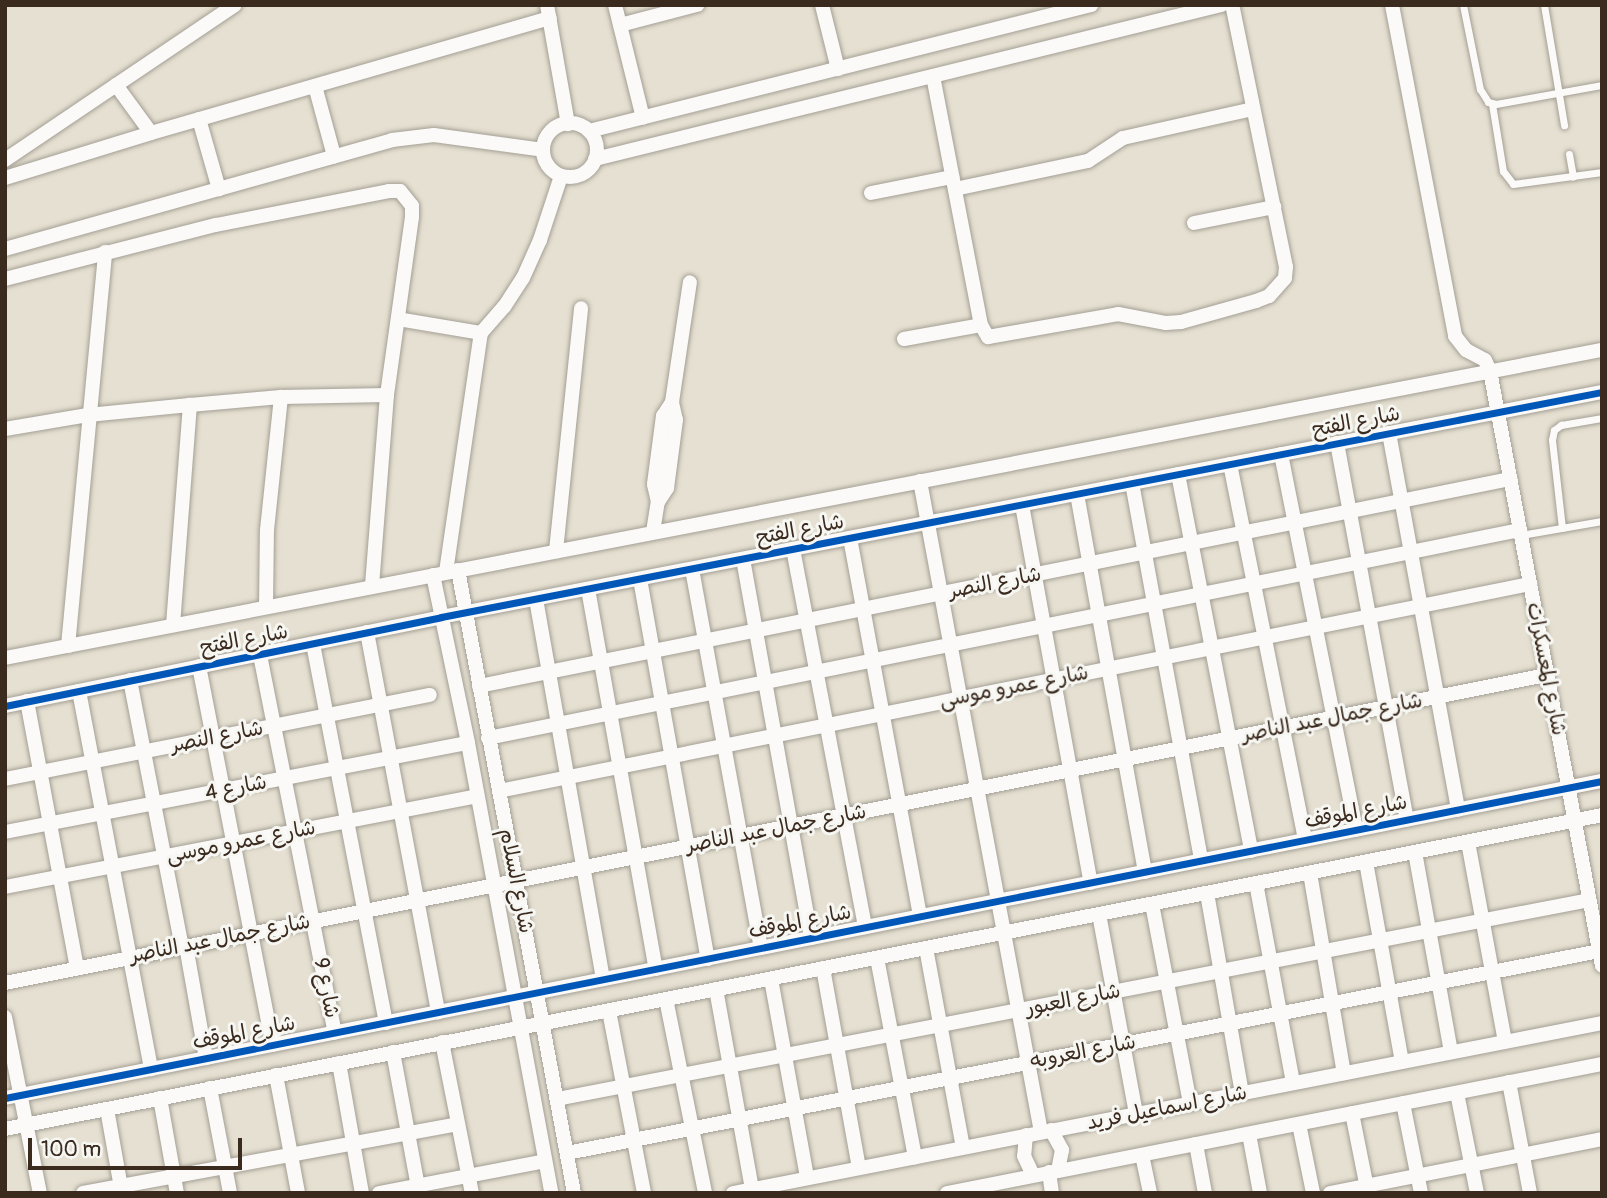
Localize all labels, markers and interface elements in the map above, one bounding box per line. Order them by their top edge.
street label: شارع الفتح [1310,401,1402,443]
street label: شارع الفتح [754,509,846,551]
street label: شارع النصر [947,562,1043,604]
street label: شارع المعسكرات [1521,600,1571,738]
street label: شارع الفتح [198,619,290,661]
street label: شارع عمرو موسى [937,660,1091,714]
street label: شارع جمال عبد الناصر [1239,688,1425,748]
street label: شارع النصر [169,716,265,758]
street label: شارع 4 [203,770,269,806]
street label: شارع الموقف [1302,790,1410,834]
street label: شارع جمال عبد الناصر [683,799,869,859]
street label: شارع عمرو موسى [164,815,318,869]
street label: شارع السلام [493,826,539,936]
street label: شارع الموقف [746,900,854,944]
street label: شارع جمال عبد الناصر [127,909,313,969]
street label: شارع 9 [308,956,344,1020]
street label: شارع العبور [1023,978,1123,1022]
street label: شارع الموقف [190,1011,298,1055]
street label: شارع العروبه [1028,1029,1138,1075]
street label: شارع اسماعيل فريد [1085,1080,1249,1136]
scale bar [32,1124,245,1168]
text: 100 m [41,1136,101,1163]

